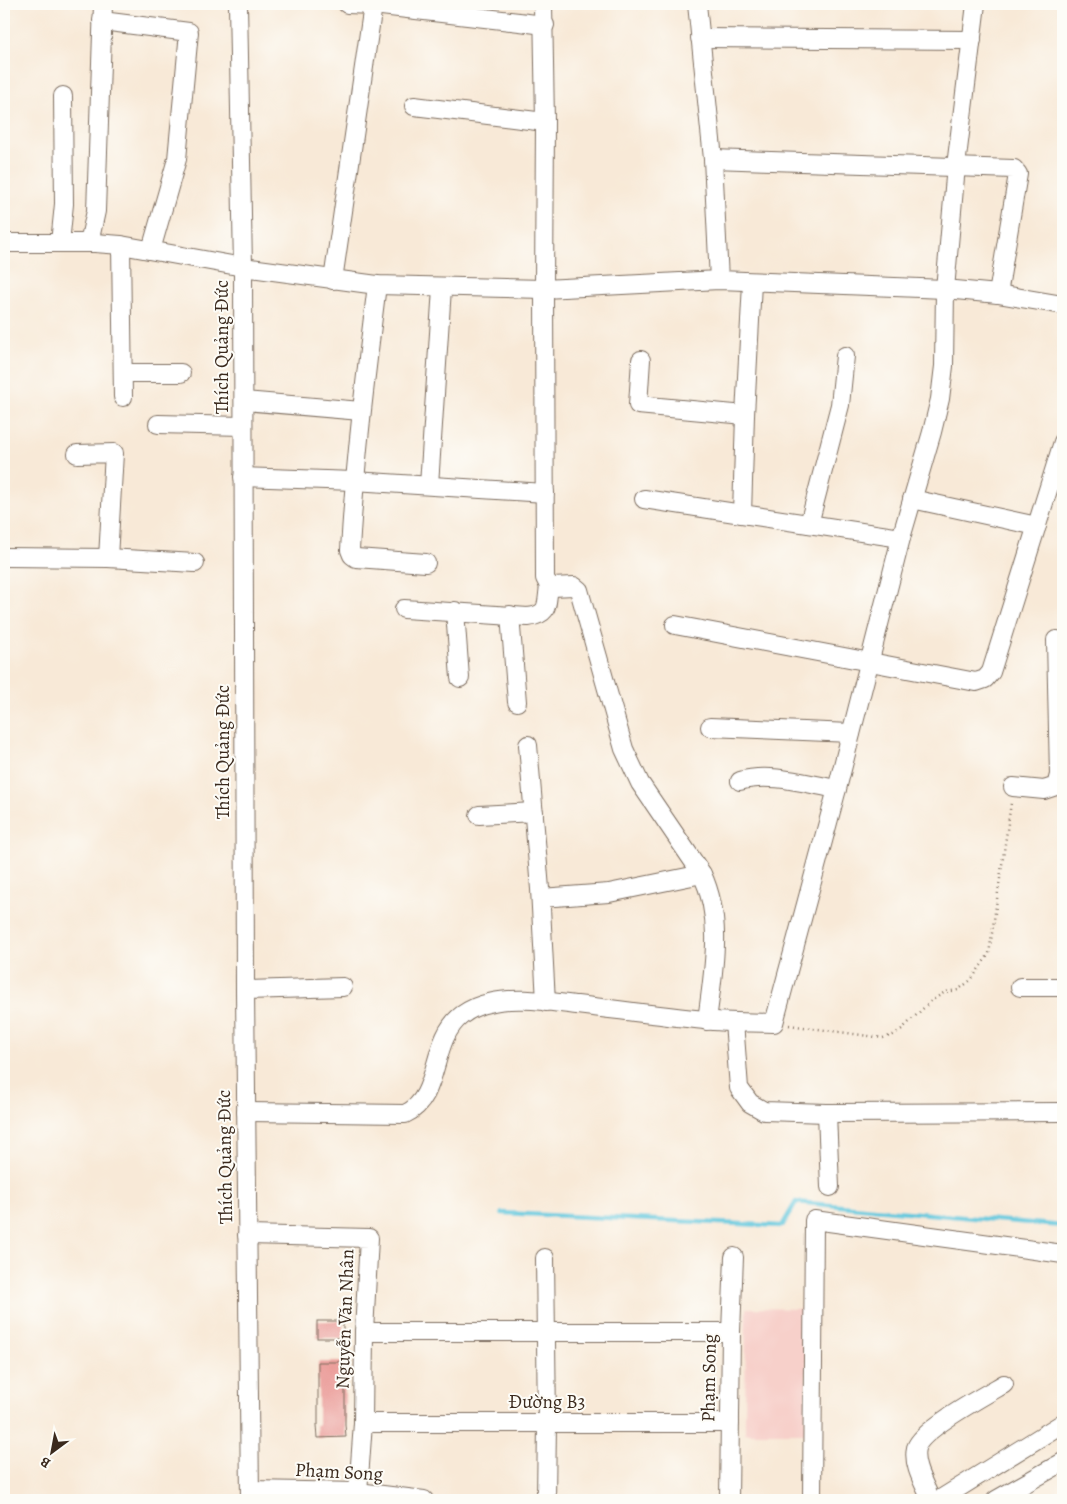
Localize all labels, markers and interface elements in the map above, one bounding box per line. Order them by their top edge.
street label: Thích Quảng Đức [209,280,235,414]
street label: Thích Quảng Đức [210,685,236,819]
street label: Thích Quảng Đức [211,1090,239,1224]
street label: Nguyễn Văn Nhân [330,1249,360,1389]
street label: Phạm Song [695,1333,723,1422]
street label: Đường B3 [509,1389,585,1415]
north arrow [28,1426,78,1476]
text: B [36,1452,54,1473]
street label: Phạm Song [294,1457,384,1487]

